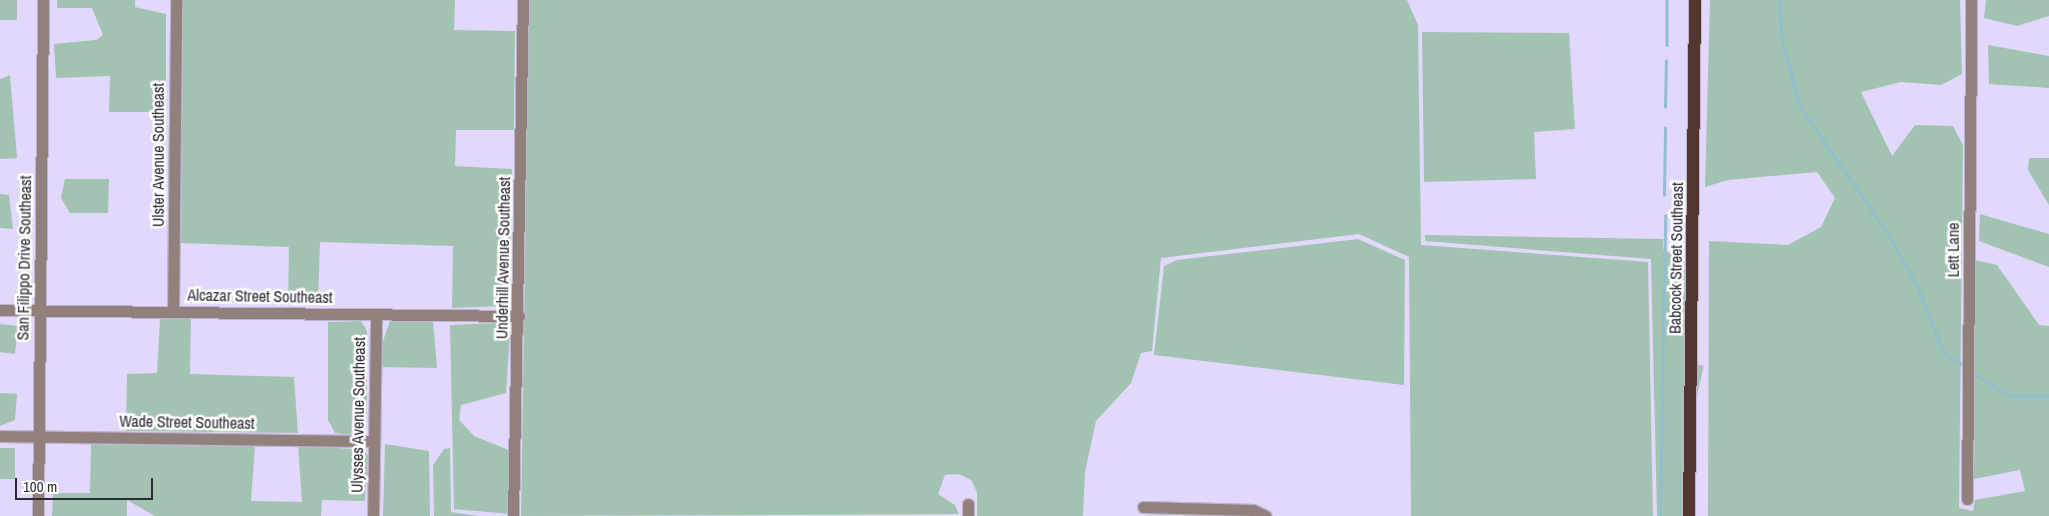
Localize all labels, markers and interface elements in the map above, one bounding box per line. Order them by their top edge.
street label: Ulster Avenue Southeast [148,83,168,227]
street label: San Filippo Drive Southeast [13,175,35,341]
street label: Underhill Avenue Southeast [492,176,514,340]
street label: Babcock Street Southeast [1665,182,1687,334]
street label: Lett Lane [1943,223,1963,277]
street label: Alcazar Street Southeast [187,285,333,307]
street label: Ulysses Avenue Southeast [347,337,369,493]
street label: Wade Street Southeast [119,411,255,433]
scale bar [18,468,155,500]
text: 100 m [23,476,57,497]

